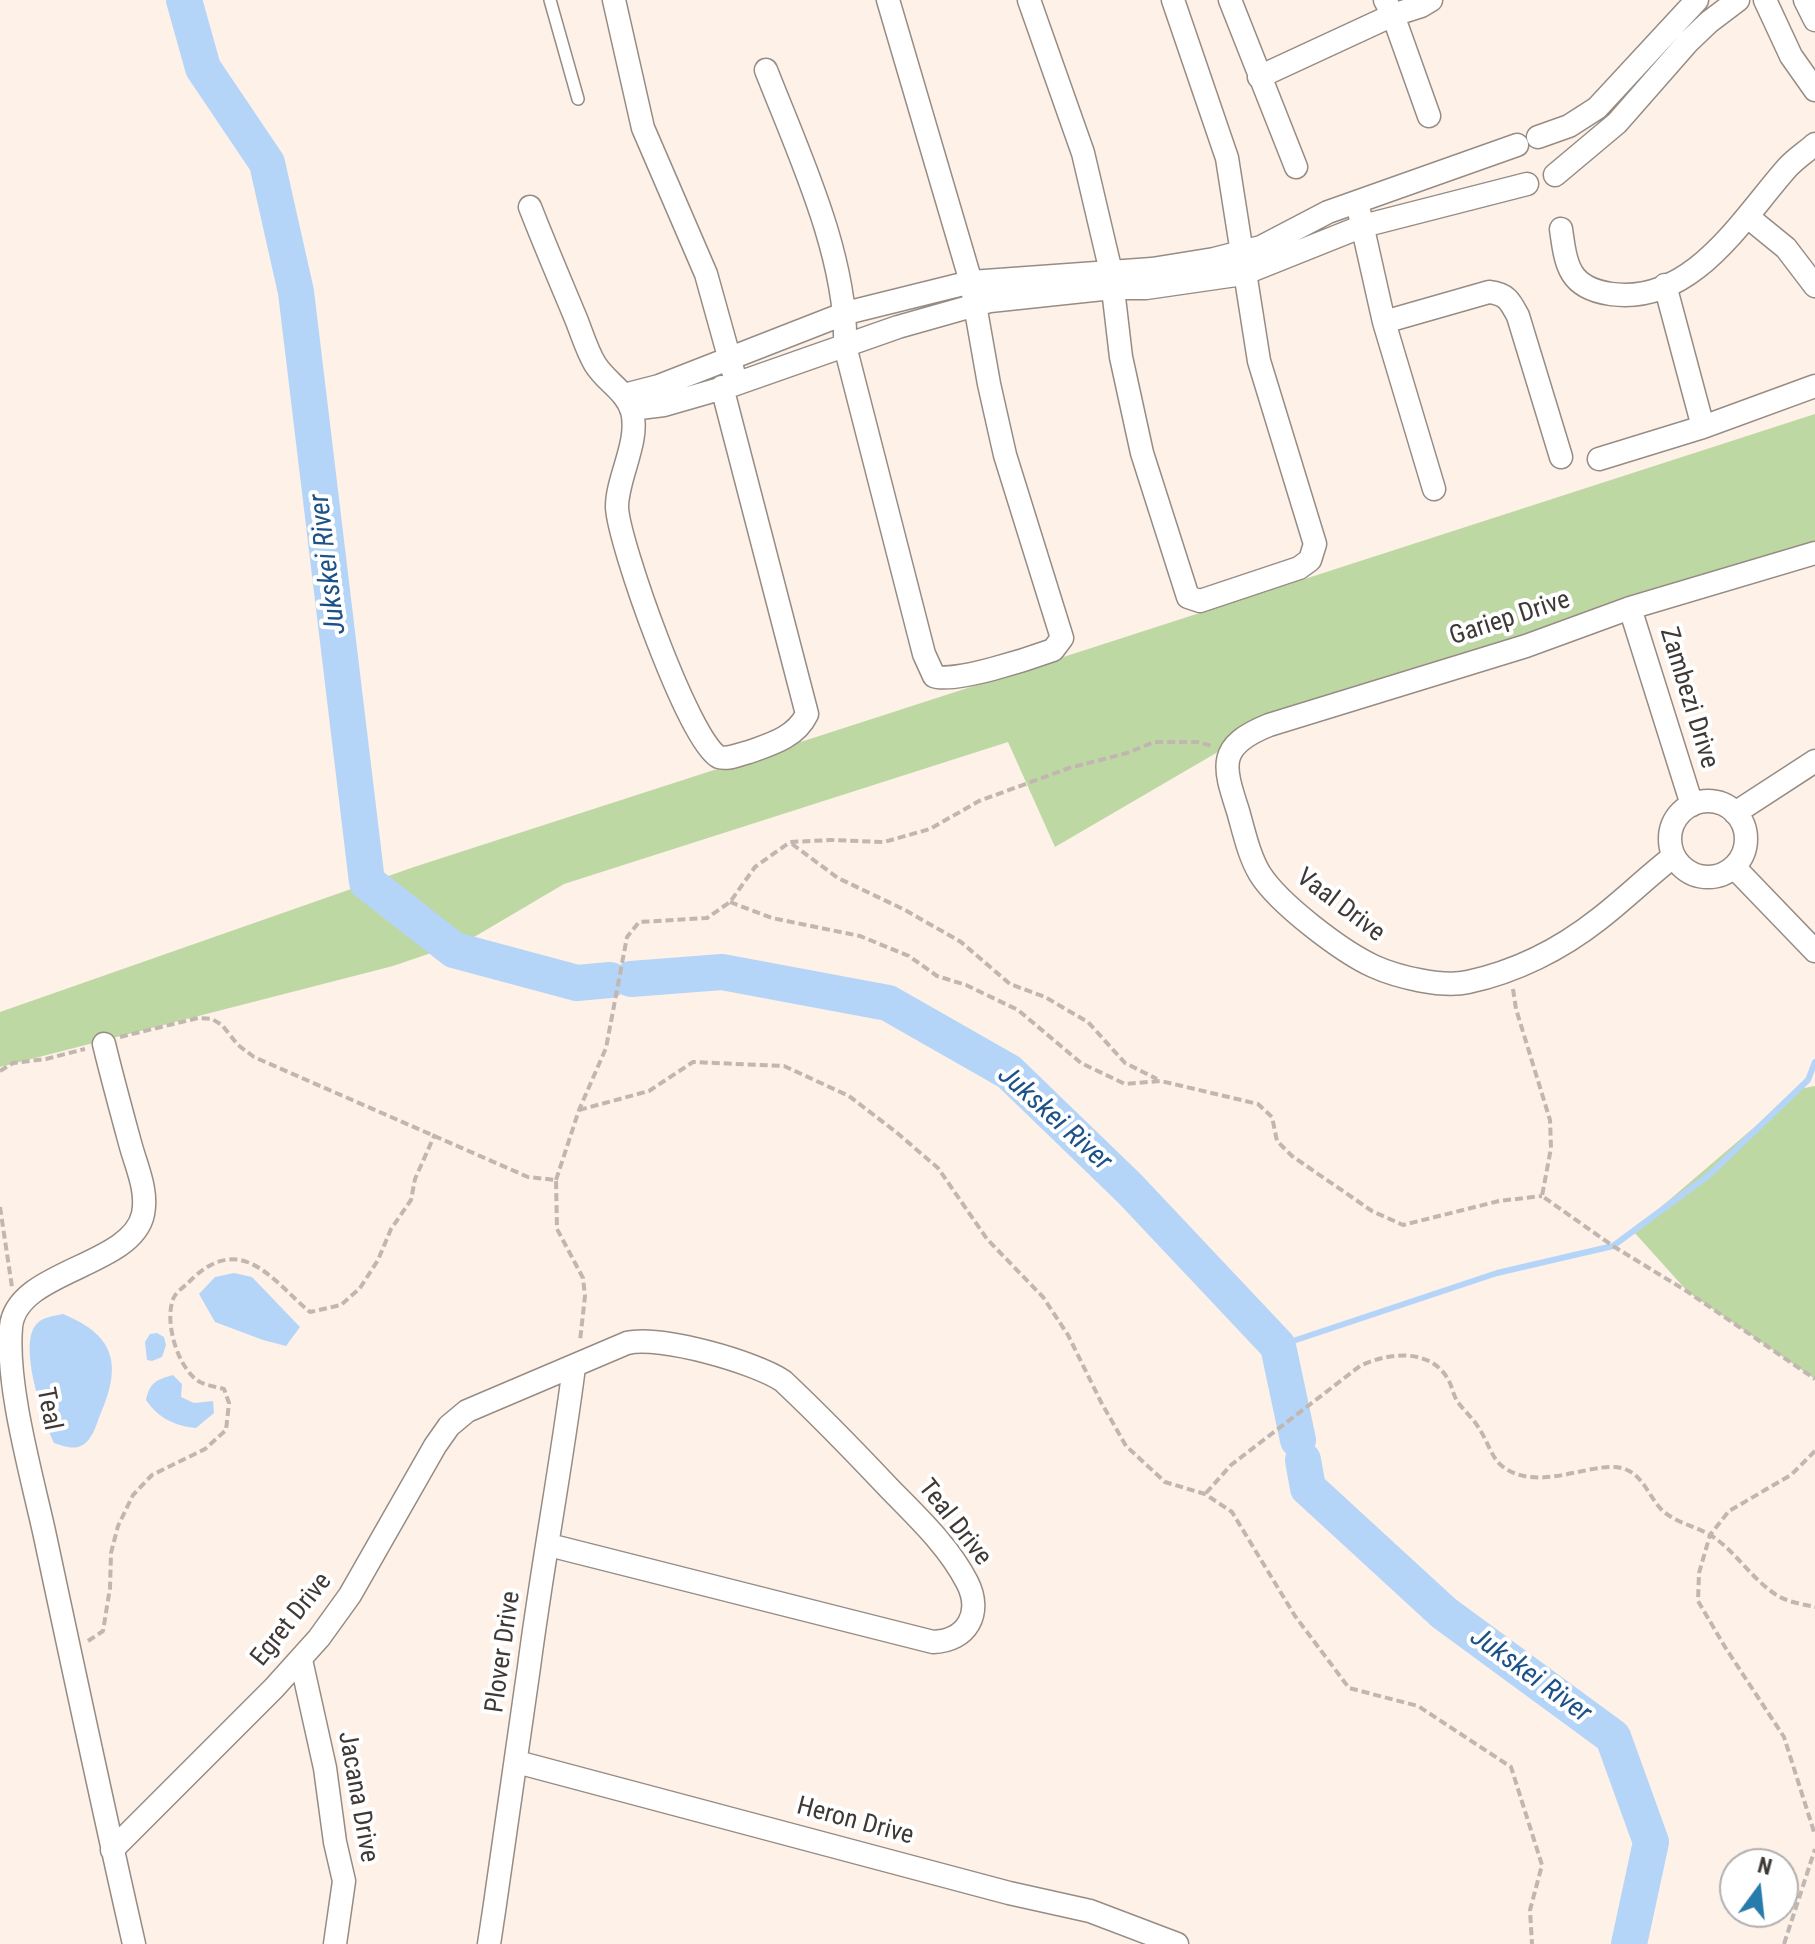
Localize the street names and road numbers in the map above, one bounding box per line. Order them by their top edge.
street label: Gariep Drive [1446,585,1574,653]
street label: Zambezi Drive [1652,624,1724,772]
street label: Vaal Drive [1290,863,1390,949]
street label: Teal [29,1385,67,1433]
street label: Teal Drive [911,1474,997,1572]
street label: Egret Drive [245,1567,339,1673]
street label: Plover Drive [480,1589,528,1715]
street label: Jacana Drive [330,1729,384,1865]
street label: Heron Drive [793,1791,917,1853]

